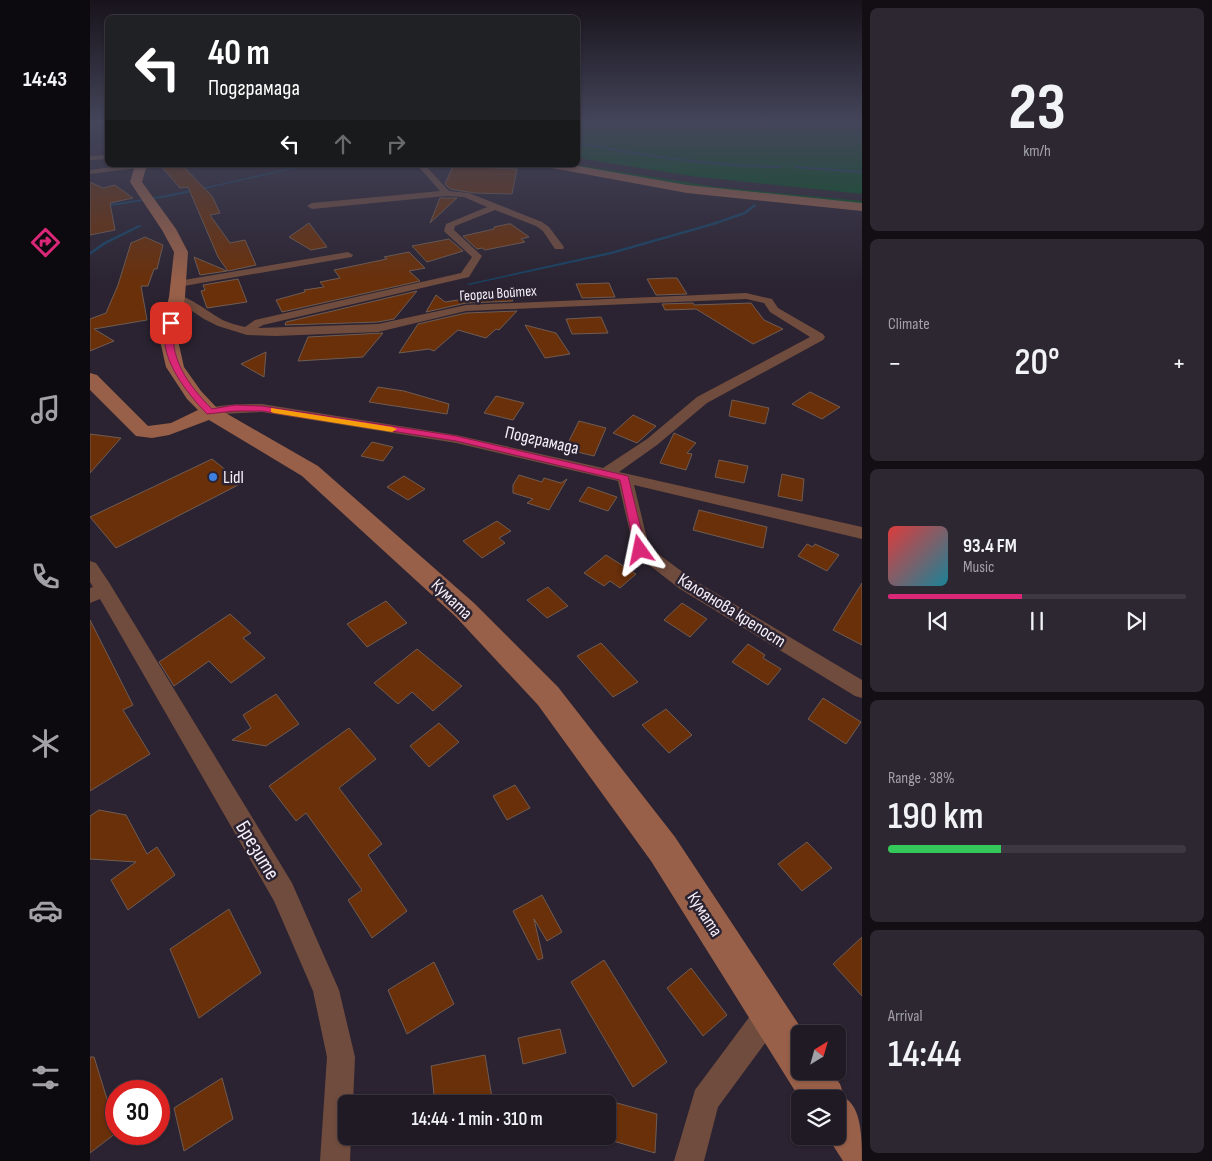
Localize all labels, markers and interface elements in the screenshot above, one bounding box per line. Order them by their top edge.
text: 40 m [208,32,270,75]
icon: left [125,35,190,100]
text: 14:43 [23,66,67,93]
text: 23 [1008,70,1066,148]
text: Подграмада [208,75,300,102]
icon: left [276,130,304,158]
icon: ahead [329,130,357,158]
icon: right [382,130,410,158]
text: km/h [1023,142,1051,161]
icon: directions [28,225,63,260]
street label: Георги Войтех [459,281,538,306]
pin [150,302,192,344]
icon: arrive [157,309,185,337]
text: Climate [888,315,930,334]
text: 20° [1014,340,1060,385]
text: − [888,347,902,380]
text: + [1172,347,1186,380]
icon: music [28,392,63,427]
street label: Подграмада [503,422,581,459]
place label: Lidl [223,467,244,488]
marker: Lidl [207,471,219,483]
position arrow [613,523,665,575]
text: 93.4 FM [963,535,1017,558]
text: Music [963,558,994,577]
icon: phone [28,559,63,594]
street label: Калоянова крепост [674,569,790,652]
street label: Кумата [427,575,477,624]
icon: previous [924,607,952,635]
icon: pause [1023,607,1051,635]
icon: next [1122,607,1150,635]
icon: climate [28,726,63,761]
text: Range · 38% [888,769,955,788]
text: 190 km [888,794,984,839]
street label: Брезите [230,816,285,884]
street label: Кумата [682,888,727,941]
icon: car [28,893,63,928]
text: Arrival [888,1007,922,1026]
north arrow [791,1025,846,1080]
map controls [791,1025,846,1145]
text: 14:44 [888,1032,961,1077]
icon: filters [28,1060,63,1095]
speed limit sign: 30 [105,1080,170,1145]
button: layers [791,1090,846,1145]
text: 14:44 · 1 min · 310 m [411,1108,543,1131]

